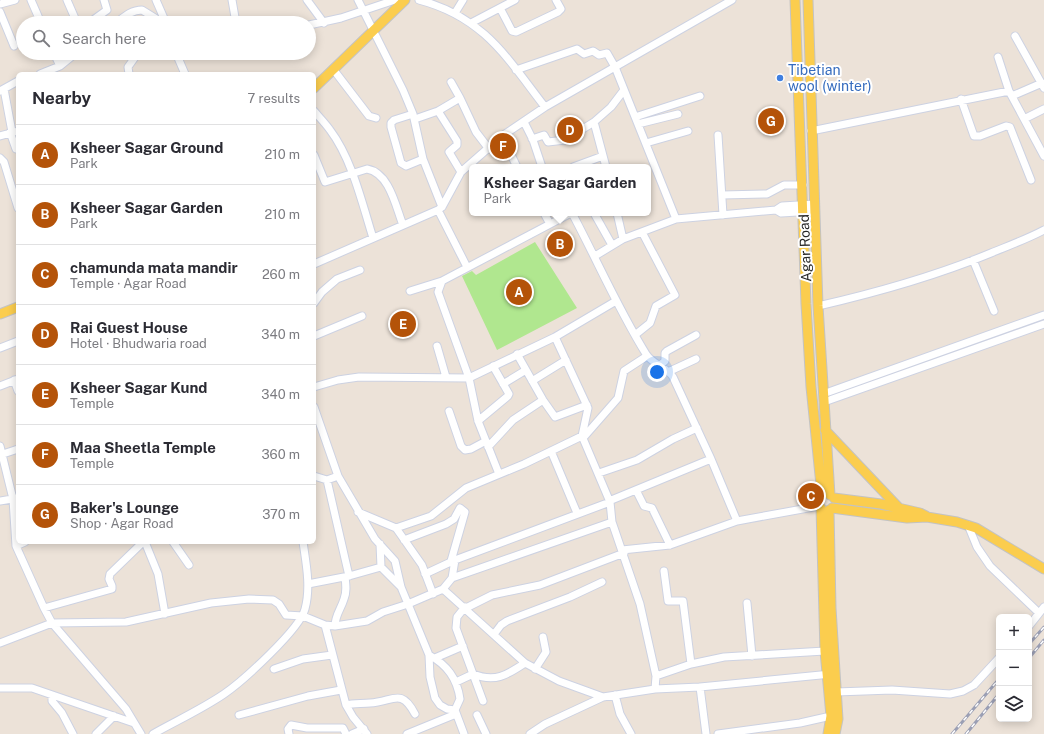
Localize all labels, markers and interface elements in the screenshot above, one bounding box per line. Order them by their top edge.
search box [16,16,316,60]
icon: search [30,27,52,49]
text: Search here [62,30,146,47]
place label: Tibetian wool (winter) [788,62,872,94]
marker: Tibetian wool (winter) [775,73,785,83]
text: Nearby [32,88,91,108]
text: 7 results [247,91,300,106]
pin: G [758,106,784,136]
pin: D [557,115,583,145]
pin: F [490,131,516,161]
text: Ksheer Sagar Ground [70,139,223,156]
text: A [40,147,50,162]
text: 210 m [265,147,300,162]
text: Park [70,156,98,171]
popup [469,164,651,216]
text: Ksheer Sagar Garden [484,174,636,191]
text: Park [484,191,511,206]
text: Ksheer Sagar Garden [70,199,223,216]
text: B [41,207,49,222]
text: 210 m [265,207,300,222]
street label: Agar Road [796,214,814,282]
text: Park [70,216,98,231]
pin: B [547,229,573,259]
text: chamunda mata mandir [70,259,238,276]
text: C [40,267,50,282]
text: 260 m [262,267,300,282]
text: Temple · Agar Road [70,276,186,291]
pin: A [506,277,532,307]
pin: E [390,309,416,339]
text: Rai Guest House [70,319,188,336]
text: D [40,327,50,342]
text: 340 m [261,327,300,342]
text: Hotel · Bhudwaria road [70,336,207,351]
your location [647,362,667,382]
text: Ksheer Sagar Kund [70,379,207,396]
text: E [41,387,49,402]
text: 340 m [261,387,300,402]
text: Temple [70,396,114,411]
text: Maa Sheetla Temple [70,439,216,456]
text: F [41,447,49,462]
text: 360 m [262,447,300,462]
text: Temple [70,456,114,471]
pin: C [798,481,824,511]
text: Baker's Lounge [70,499,179,516]
text: G [40,507,50,522]
text: 370 m [262,507,300,522]
text: Shop · Agar Road [70,516,174,531]
map controls [996,614,1032,722]
button: + [996,614,1032,650]
button: − [996,650,1032,686]
button: layers [996,686,1032,722]

